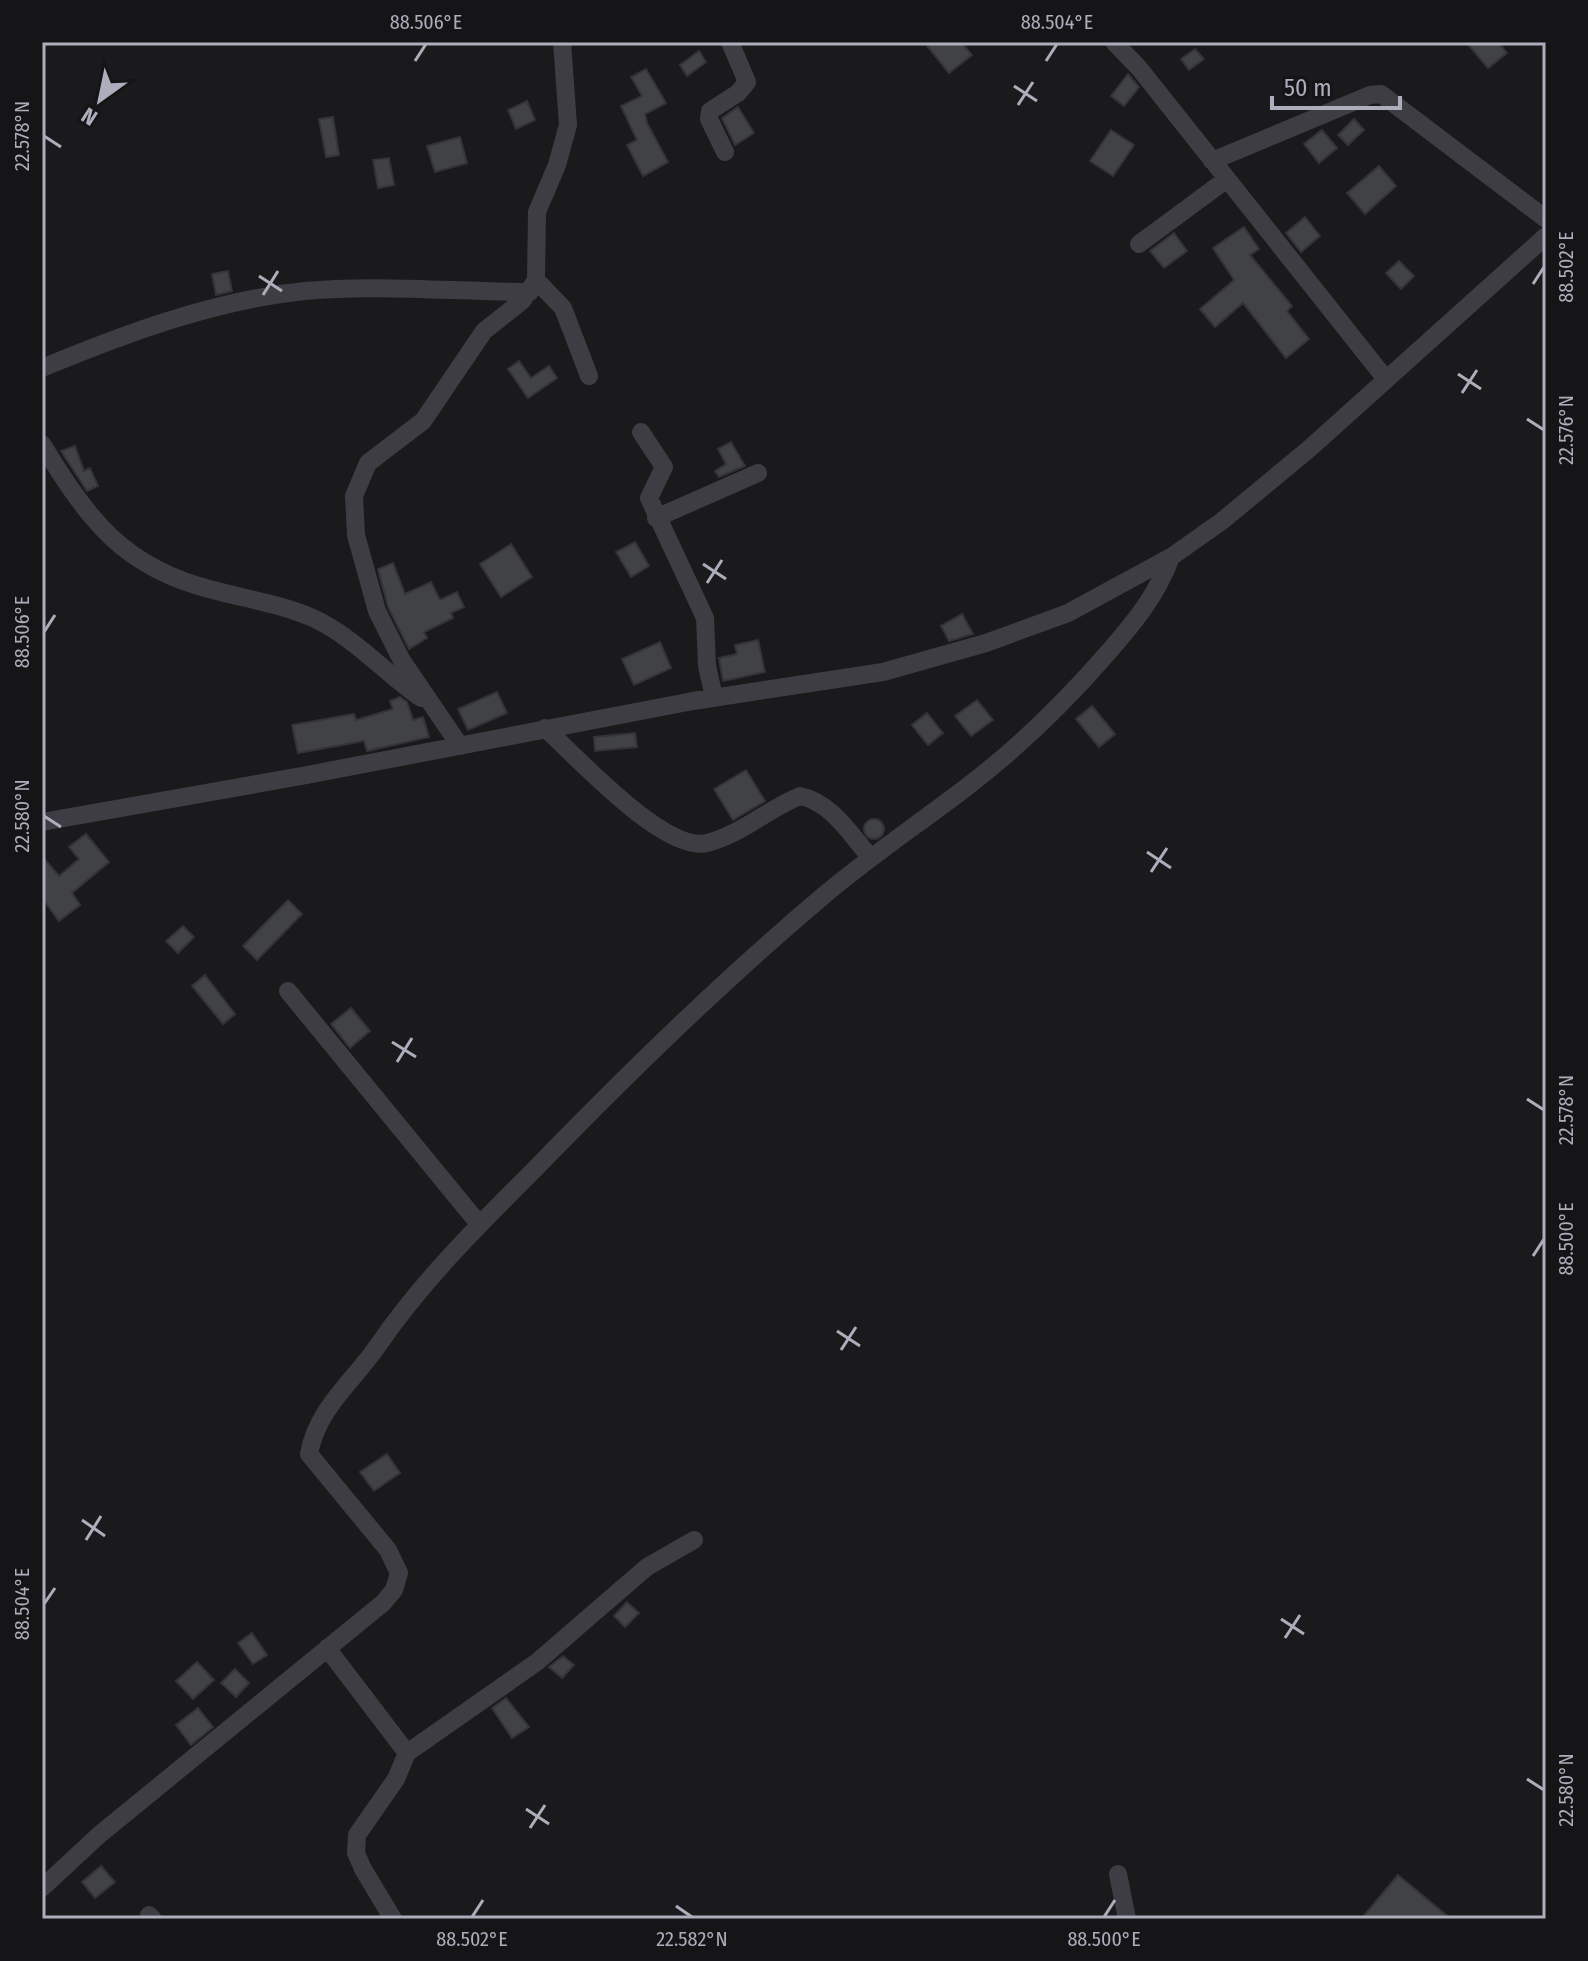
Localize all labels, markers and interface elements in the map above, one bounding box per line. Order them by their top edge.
text: 88.506°E [390,10,462,34]
text: 88.504°E [1021,10,1093,34]
north arrow [60,60,140,140]
scale bar [1272,60,1400,110]
text: 50 m [1284,74,1332,102]
text: 22.578°N [10,101,34,171]
text: N [76,101,102,131]
text: 88.502°E [1554,231,1578,303]
text: 22.576°N [1554,395,1578,465]
text: 88.506°E [10,596,34,668]
text: 22.580°N [10,779,34,853]
text: 22.578°N [1554,1075,1578,1145]
text: 88.500°E [1554,1202,1578,1276]
text: 88.504°E [10,1568,34,1640]
text: 22.580°N [1554,1753,1578,1827]
text: 88.502°E [436,1927,508,1951]
text: 22.582°N [656,1927,728,1951]
text: 88.500°E [1067,1927,1141,1951]

